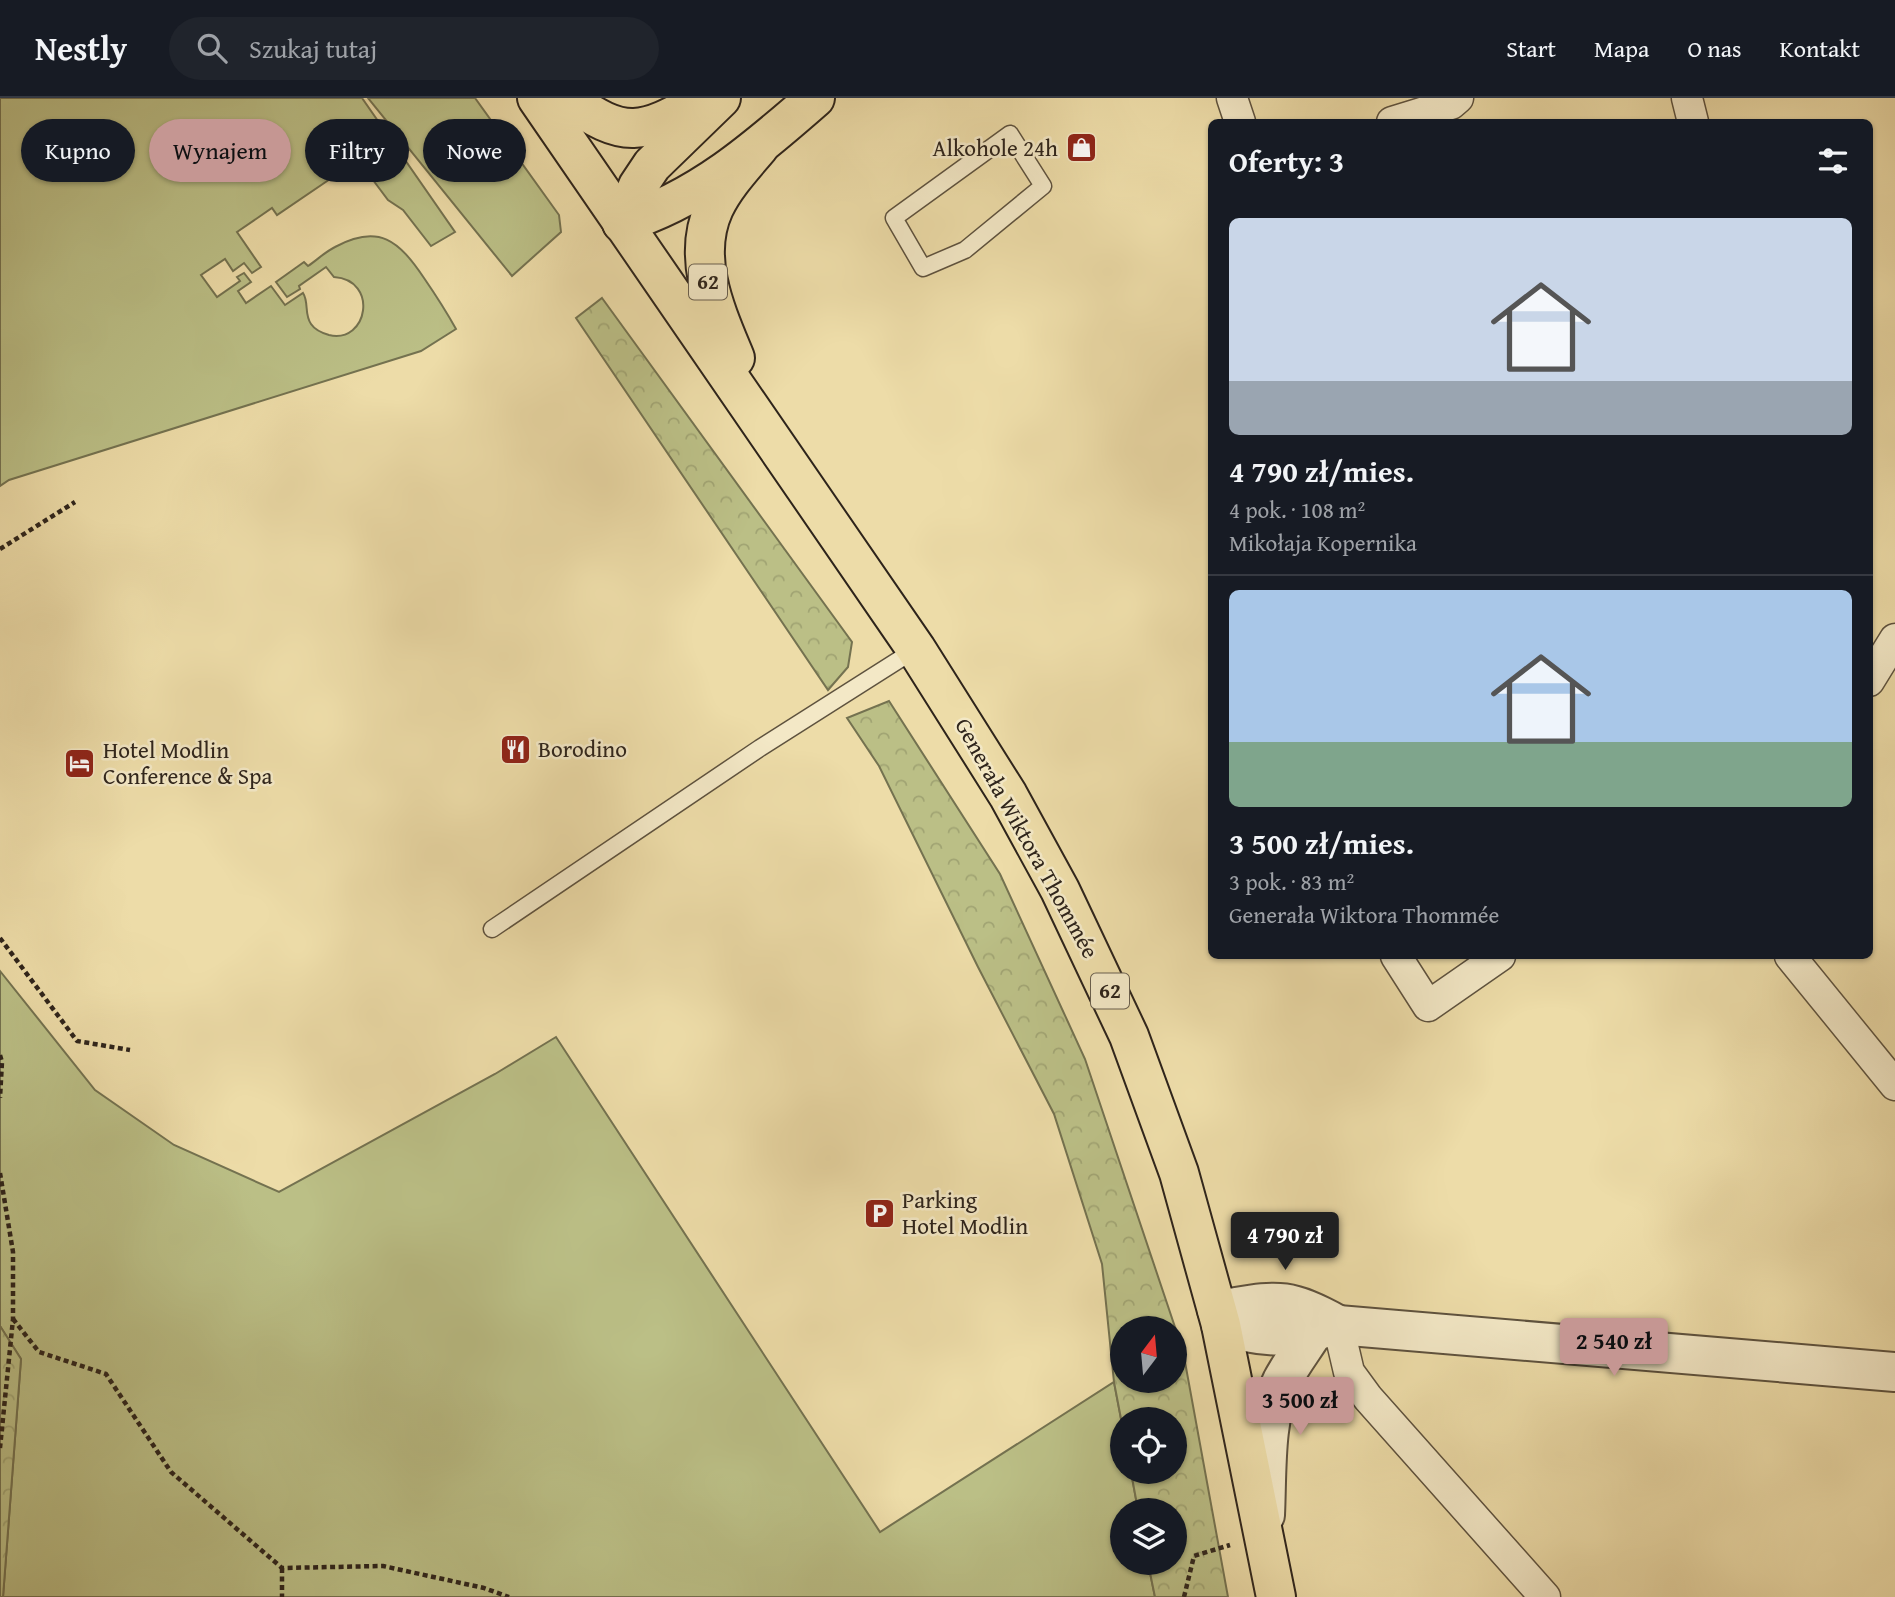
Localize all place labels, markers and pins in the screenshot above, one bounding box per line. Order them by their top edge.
place label: Alkohole 24h [933,131,1058,164]
shop icon: Alkohole 24h [1064,131,1098,165]
restaurant icon: Borodino [498,732,532,766]
place label: Borodino [538,732,627,765]
place label: Hotel Modlin Conference & Spa [103,733,272,792]
hotel icon: Hotel Modlin Conference & Spa [63,746,97,780]
place label: Parking Hotel Modlin [902,1183,1028,1242]
parking icon: Parking Hotel Modlin [862,1196,896,1230]
pin: 4 790 zł [1213,1212,1357,1272]
pin: 2 540 zł [1542,1318,1686,1378]
pin: 3 500 zł [1228,1378,1372,1437]

